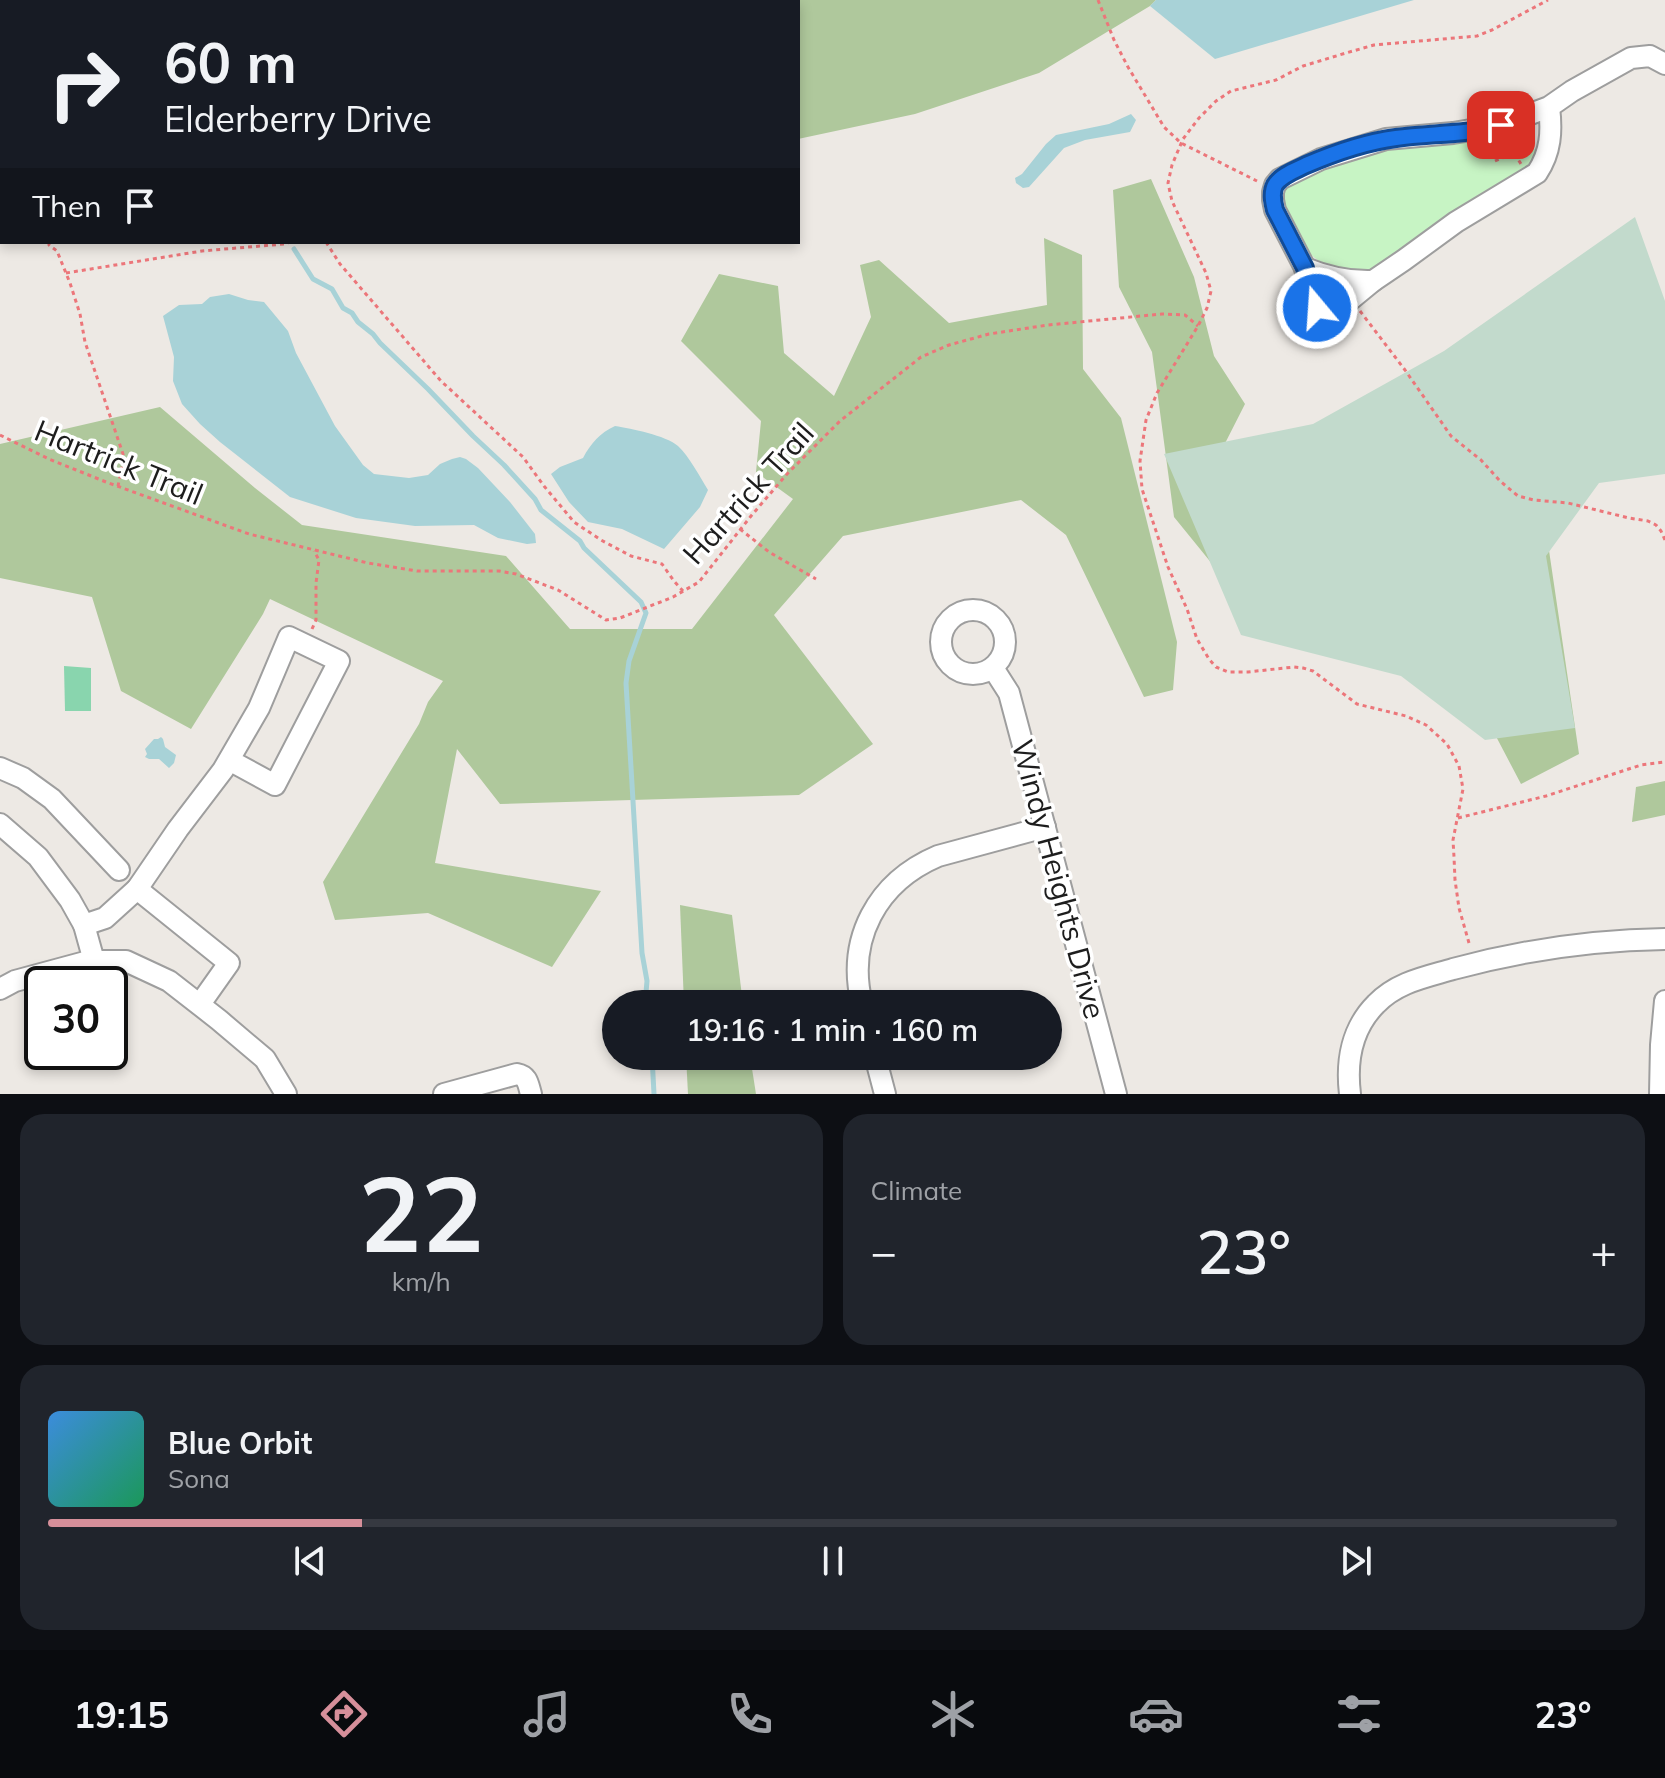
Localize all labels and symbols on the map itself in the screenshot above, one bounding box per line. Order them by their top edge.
pin [1467,91,1535,159]
position arrow [1275,266,1359,350]
street label: Hartrick Trail [29,411,209,513]
street label: Hartrick Trail [674,414,822,572]
street label: Windy Heights Drive [1003,735,1115,1023]
speed limit sign: 30 [24,966,128,1070]

